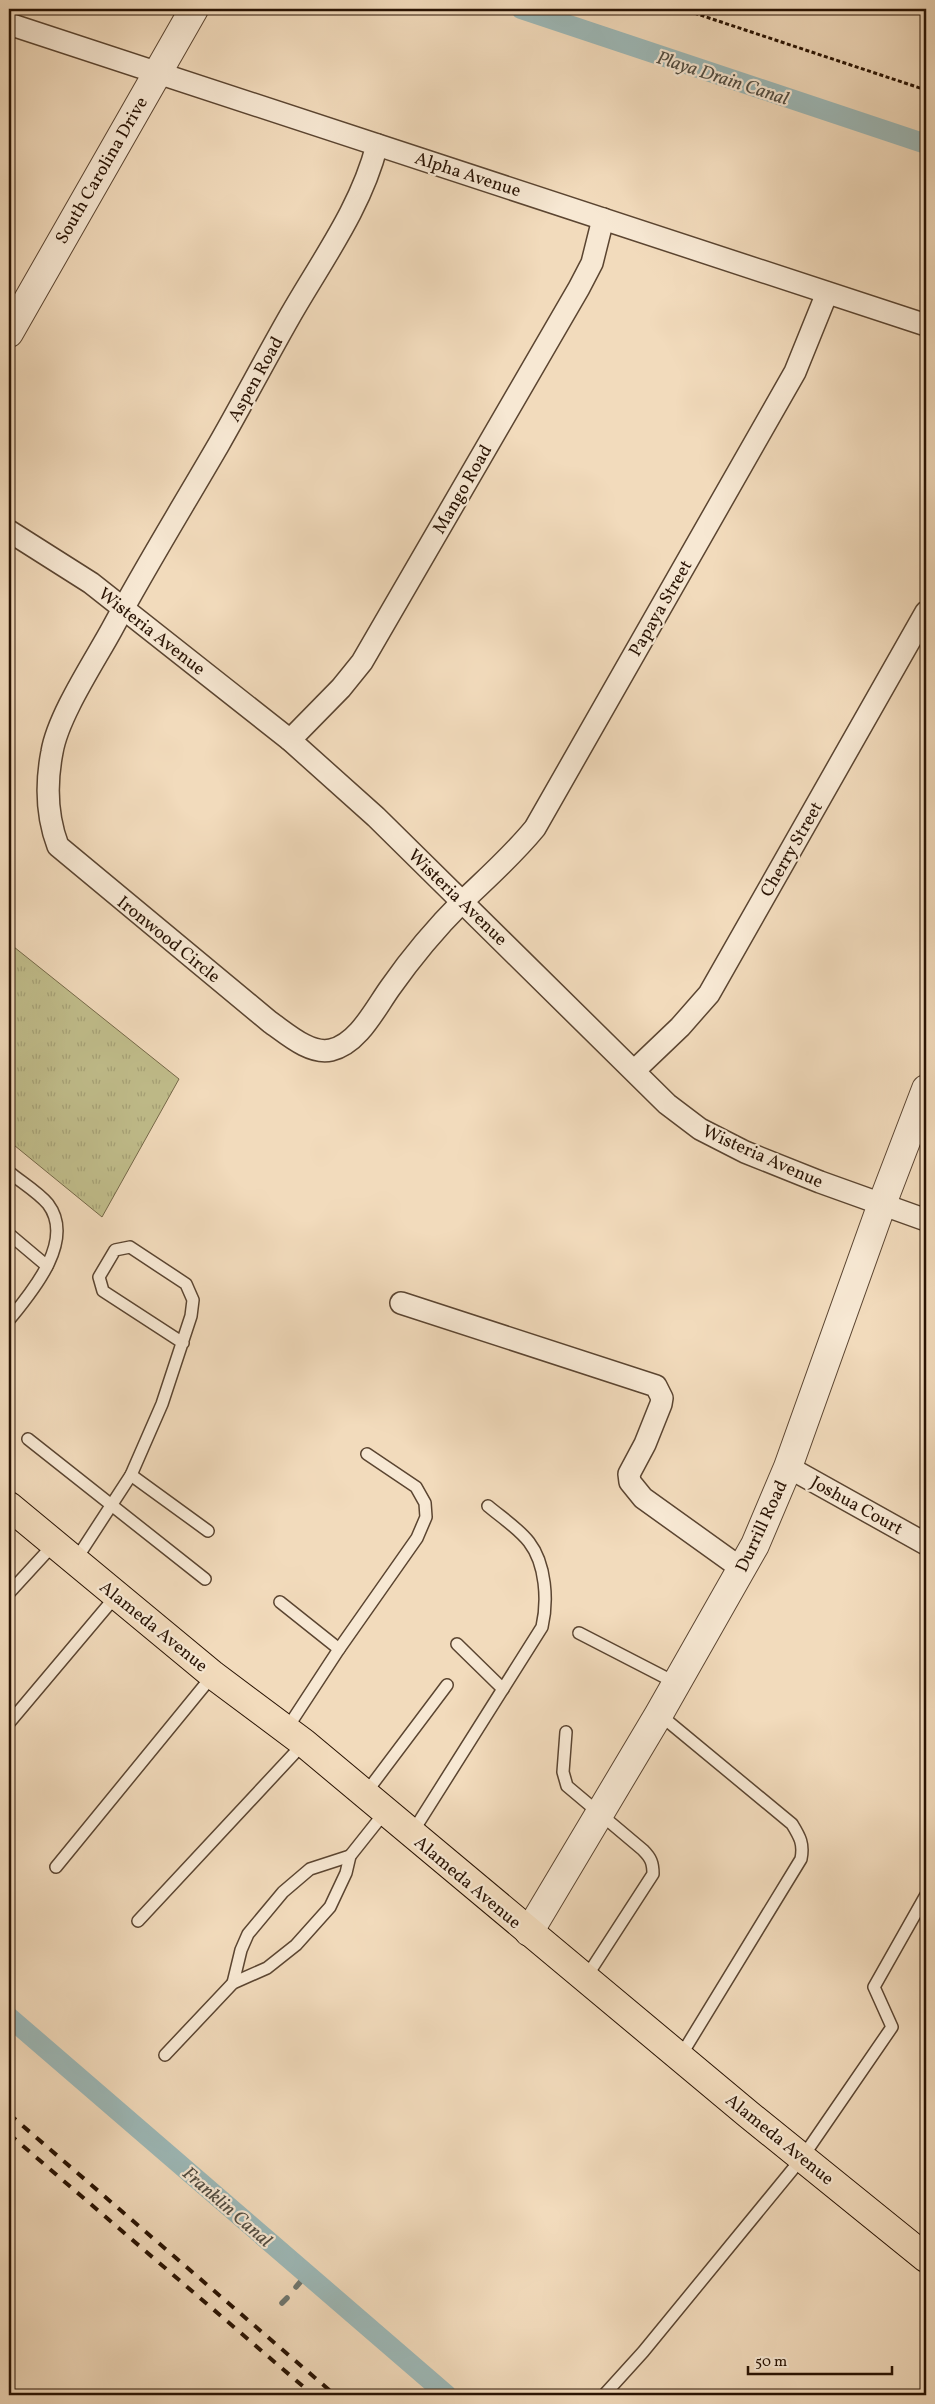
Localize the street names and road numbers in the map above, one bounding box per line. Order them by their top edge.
street label: South Carolina Drive [50,93,155,249]
street label: Alpha Avenue [411,146,524,204]
street label: Aspen Road [223,332,290,427]
street label: Mango Road [428,440,499,539]
street label: Papaya Street [624,556,699,662]
street label: Wisteria Avenue [92,582,210,682]
street label: Cherry Street [755,798,830,902]
street label: Wisteria Avenue [402,844,512,952]
street label: Ironwood Circle [111,891,225,990]
street label: Wisteria Avenue [698,1120,827,1195]
street label: Joshua Court [806,1471,907,1542]
street label: Durrill Road [730,1477,795,1577]
street label: Alameda Avenue [93,1576,213,1679]
street label: Alameda Avenue [408,1831,526,1935]
street label: Alameda Avenue [719,2089,839,2192]

